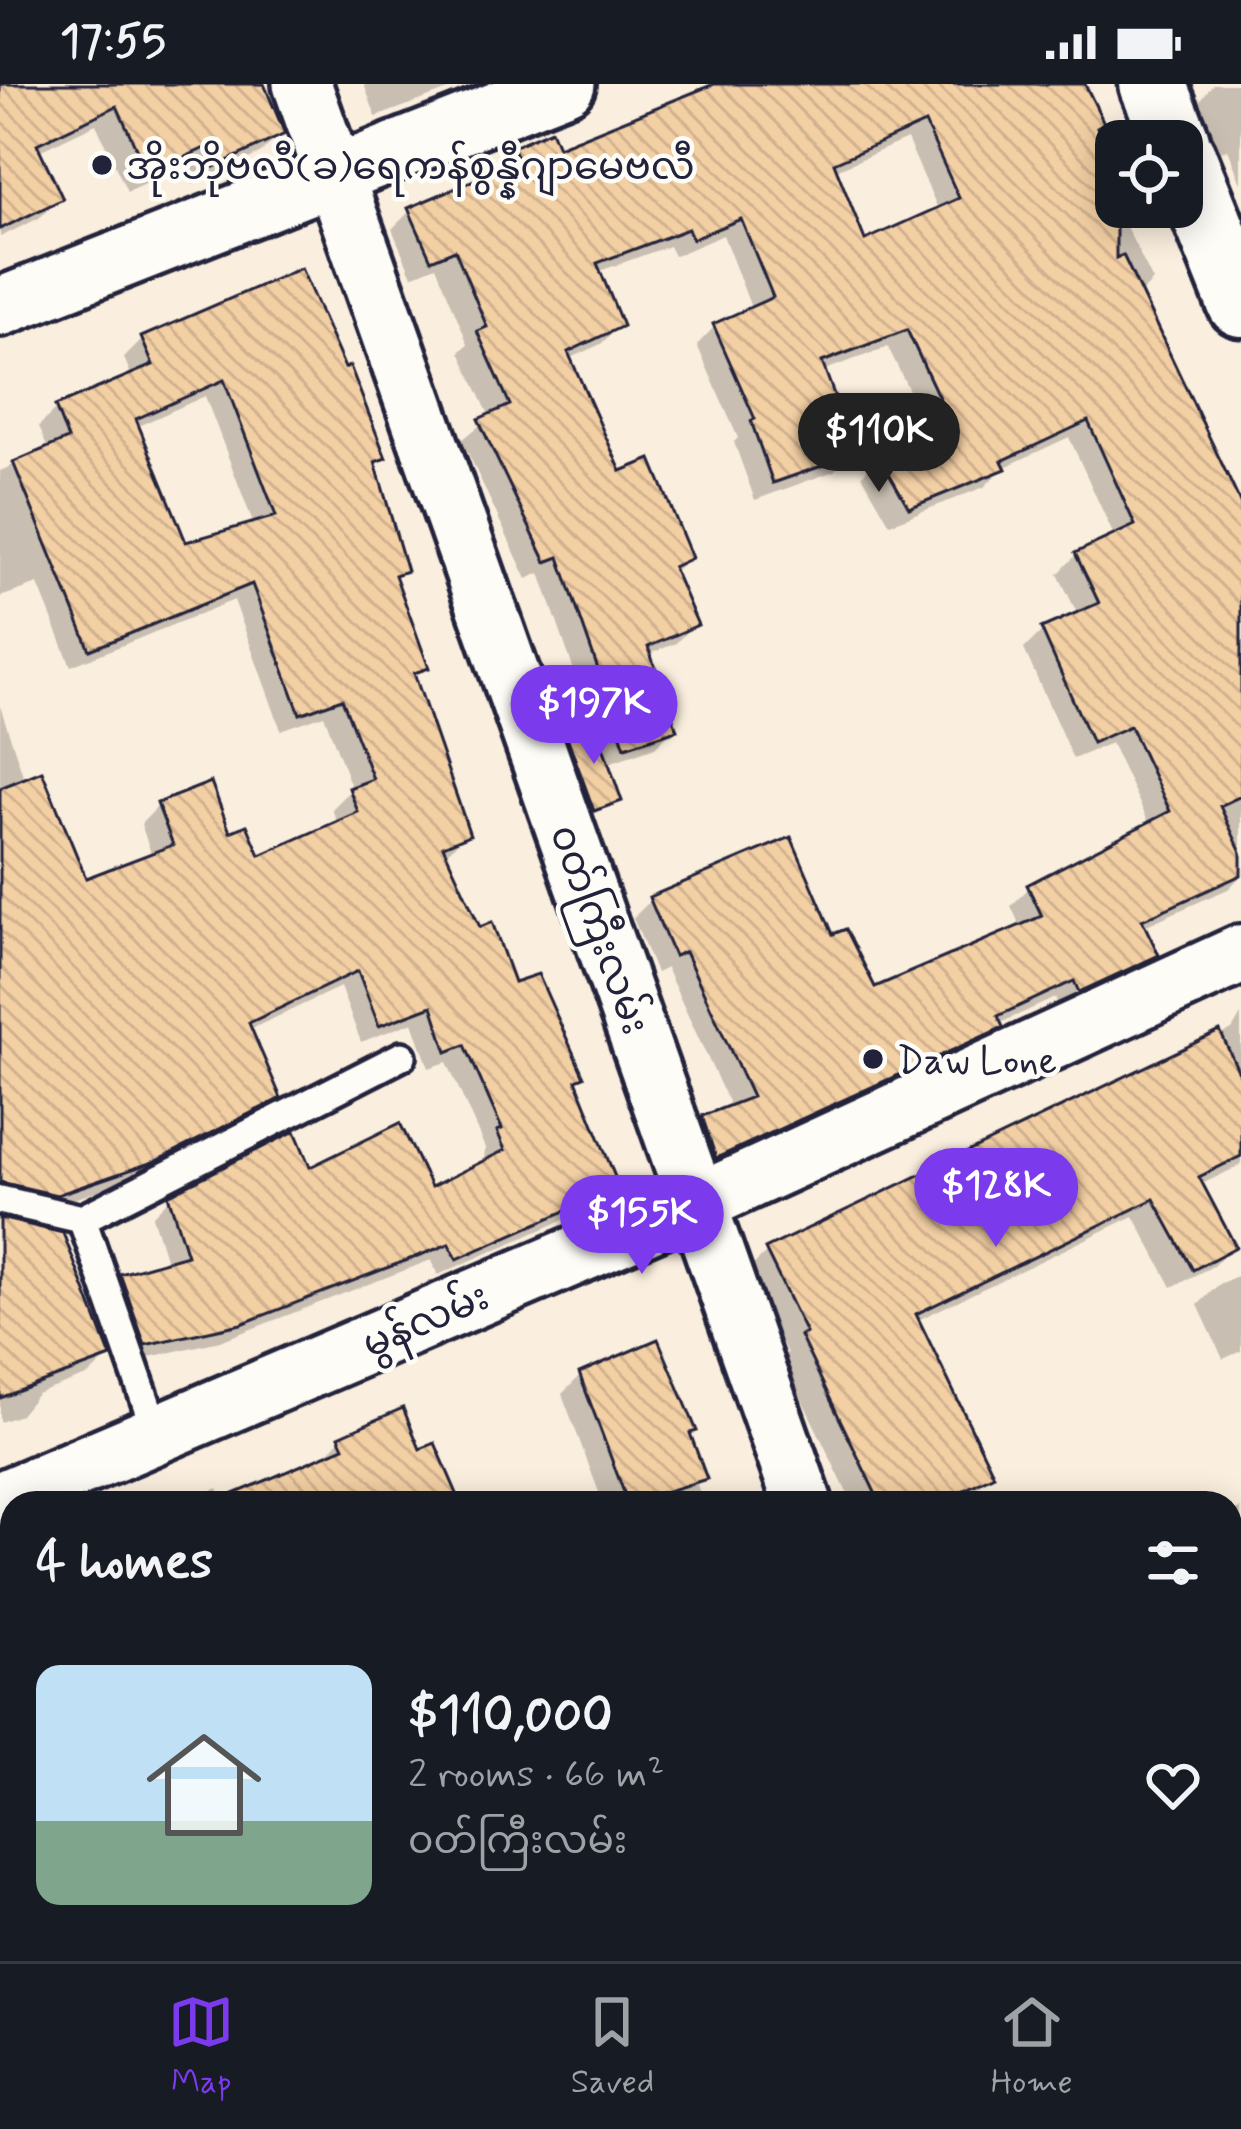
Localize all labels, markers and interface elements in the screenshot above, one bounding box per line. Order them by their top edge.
text: 17:55 [60,13,166,72]
map controls [1095,120,1203,228]
button: locate [1095,120,1203,228]
place label: အိုးဘိုဗလီ(ခ)ရေကန်စွန္နီဂျာမေဗလီ [126,140,695,200]
marker: အိုးဘိုဗလီ(ခ)ရေကန်စွန္နီဂျာမေဗလီ [89,152,115,178]
pin: $110K [795,393,963,495]
text: $110K [825,406,933,457]
pin: $197K [510,665,678,767]
text: $197K [538,678,650,729]
street label: ၀တ်ကြီးလမ်း [533,817,662,1043]
place label: Daw Lone [897,1037,1057,1088]
marker: Daw Lone [860,1046,886,1072]
pin: $128K [912,1148,1080,1250]
text: $128K [941,1161,1051,1212]
pin: $155K [558,1175,726,1277]
text: $155K [587,1188,697,1239]
street label: မွန်လမ်း [354,1270,498,1374]
text: 4 homes [36,1530,213,1596]
icon: filters [1140,1530,1206,1596]
text: $110,000 [408,1684,613,1750]
icon: home [132,1713,276,1857]
text: 2 rooms · 66 m² [408,1750,664,1801]
icon: heart [1140,1752,1206,1818]
text: ၀တ်ကြီးလမ်း [408,1817,627,1868]
tab: Map [168,1989,234,2105]
tab: Saved [571,1989,654,2105]
tab: Home [991,1989,1073,2105]

